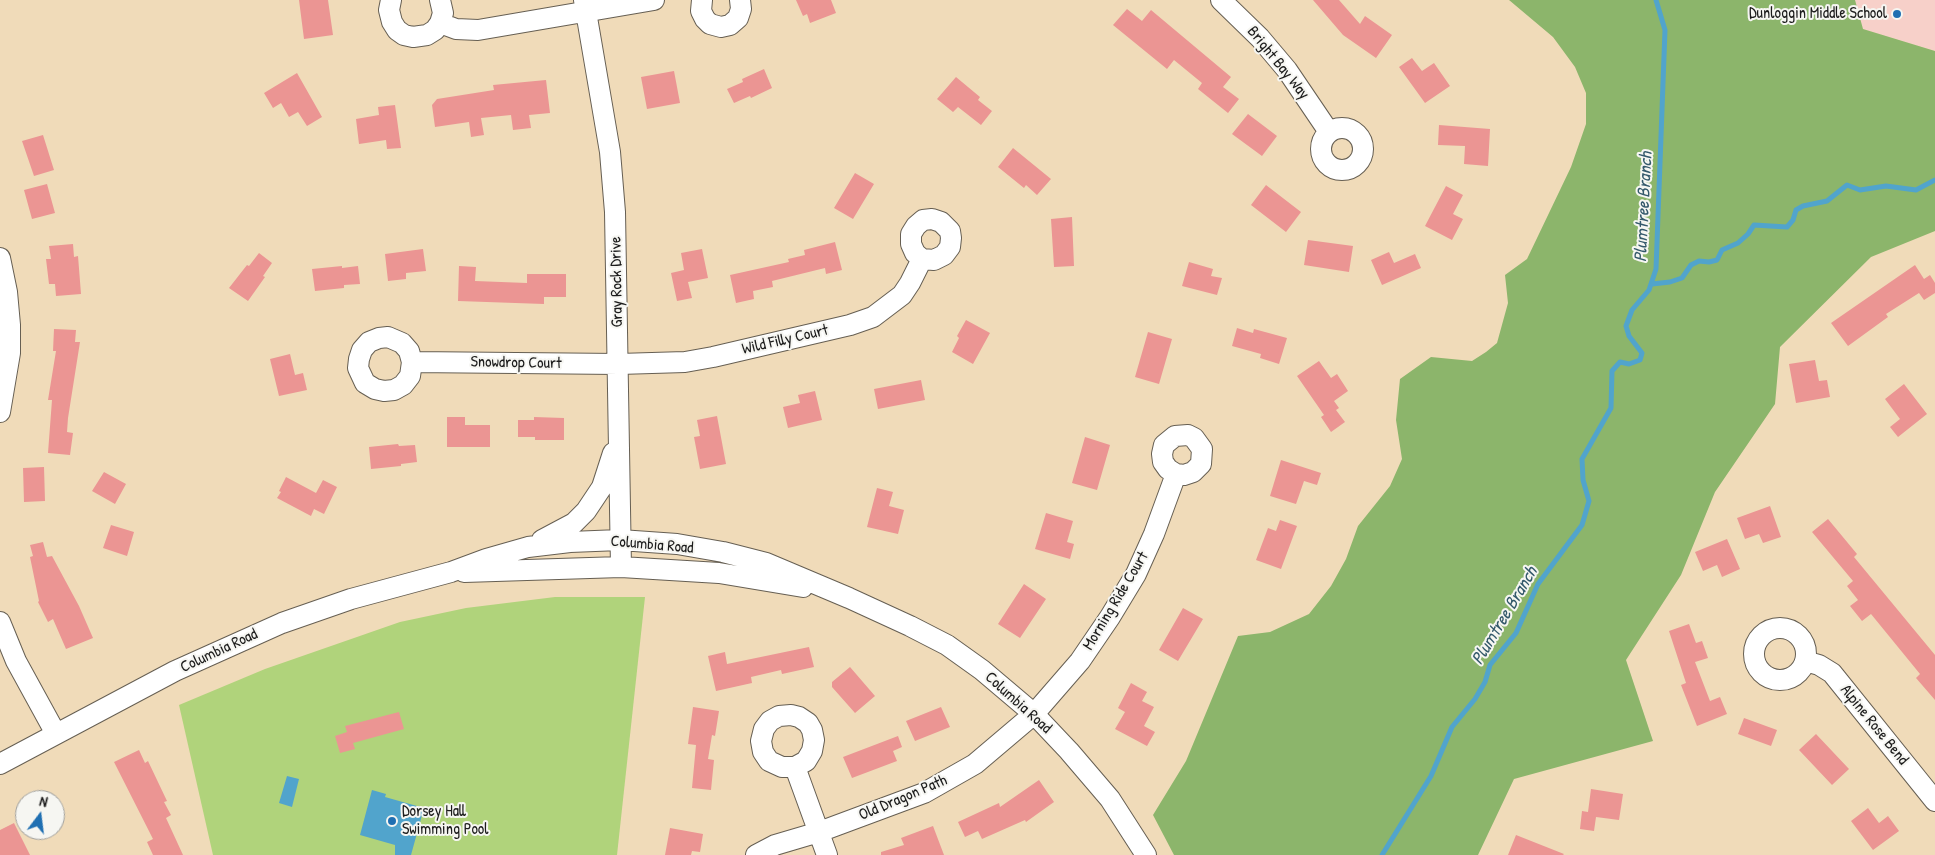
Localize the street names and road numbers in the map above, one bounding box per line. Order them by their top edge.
street label: Bright Bay Way [1243,23,1313,103]
street label: Gray Rock Drive [607,236,627,328]
street label: Wild Filly Court [740,321,830,359]
street label: Snowdrop Court [470,353,562,373]
street label: Columbia Road [610,532,694,558]
street label: Morning Ride Court [1079,548,1153,654]
street label: Columbia Road [177,625,261,677]
street label: Columbia Road [981,668,1055,738]
street label: Alpine Rose Bend [1836,681,1912,769]
street label: Old Dragon Path [856,771,950,825]

